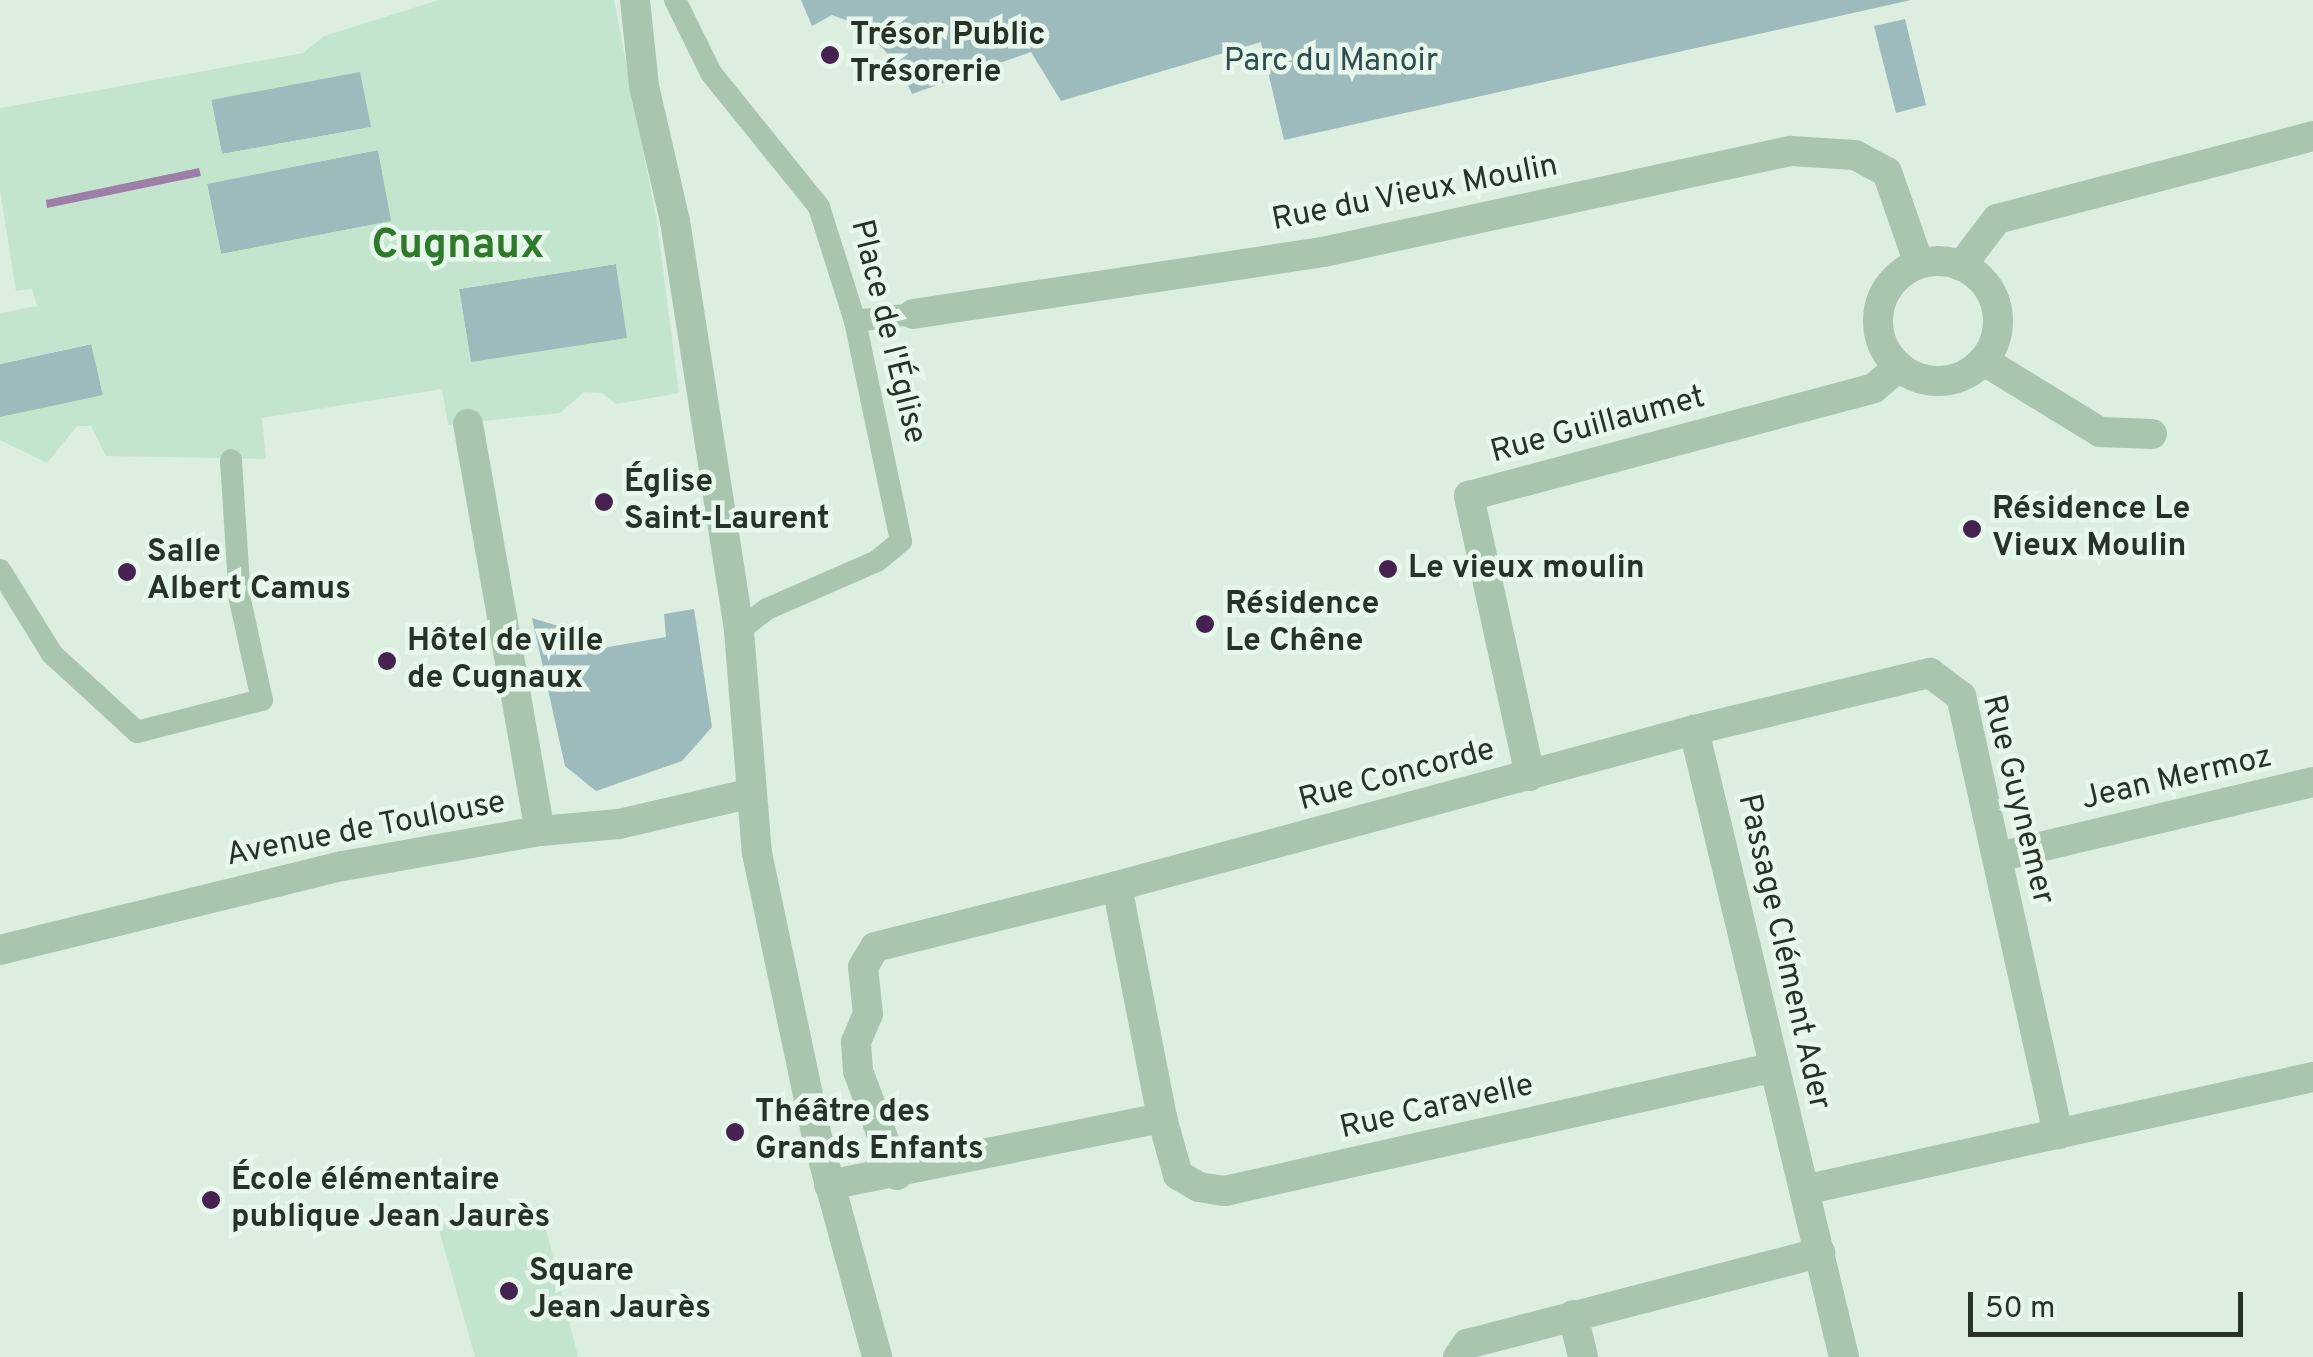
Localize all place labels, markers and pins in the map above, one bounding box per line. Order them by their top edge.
place label: Trésor Public Trésorerie [850,18,1046,93]
marker: Trésor Public Trésorerie [819,44,841,66]
place label: Église Saint-Laurent [624,465,830,540]
marker: Église Saint-Laurent [593,491,615,513]
place label: Résidence Le Vieux Moulin [1992,492,2190,567]
marker: Résidence Le Vieux Moulin [1961,518,1983,540]
place label: Salle Albert Camus [147,535,351,610]
place label: Le vieux moulin [1408,550,1645,588]
marker: Le vieux moulin [1377,558,1399,580]
marker: Salle Albert Camus [116,561,138,583]
place label: Résidence Le Chêne [1225,587,1379,662]
marker: Résidence Le Chêne [1194,613,1216,635]
place label: Hôtel de ville de Cugnaux [407,624,603,699]
marker: Hôtel de ville de Cugnaux [376,650,398,672]
place label: Théâtre des Grands Enfants [755,1095,984,1170]
marker: Théâtre des Grands Enfants [724,1121,746,1143]
place label: École élémentaire publique Jean Jaurès [231,1163,550,1238]
marker: École élémentaire publique Jean Jaurès [200,1189,222,1211]
place label: Square Jean Jaurès [529,1254,711,1329]
marker: Square Jean Jaurès [498,1280,520,1302]

